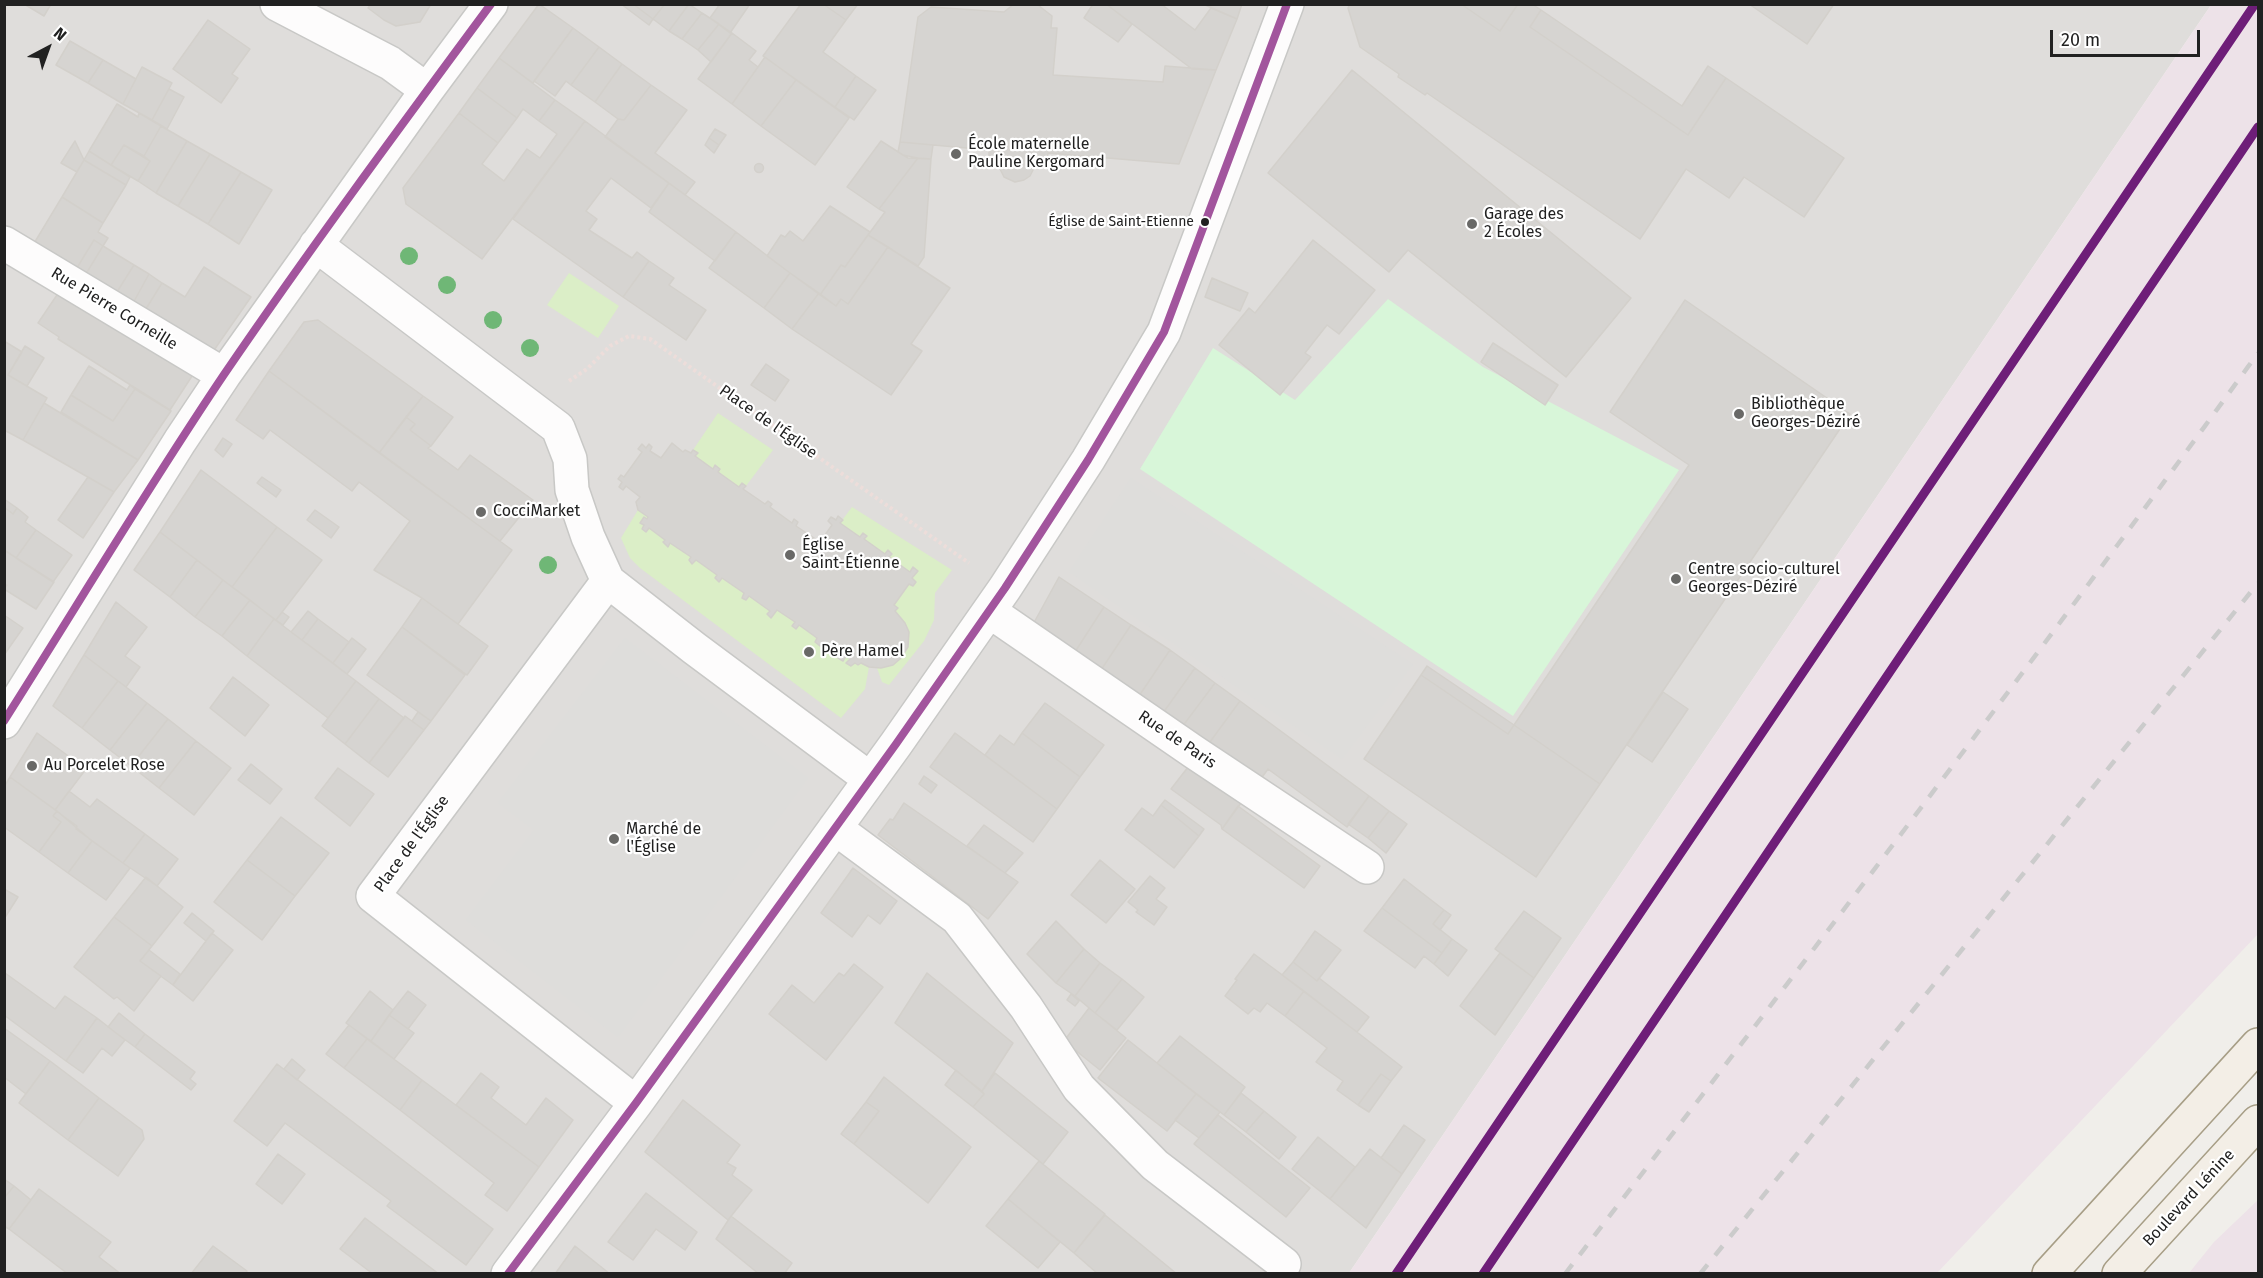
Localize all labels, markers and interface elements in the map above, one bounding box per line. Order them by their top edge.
north arrow [18,18,78,78]
scale bar [2053,18,2203,56]
text: N [50,23,70,45]
text: 20 m [2061,29,2100,51]
place label: École maternelle Pauline Kergomard [968,135,1105,173]
marker: École maternelle Pauline Kergomard [949,147,963,161]
place label: Garage des 2 Écoles [1484,205,1564,243]
place label: Église de Saint-Etienne [1048,214,1194,230]
marker: Église de Saint-Etienne [1199,216,1211,228]
marker: Garage des 2 Écoles [1465,217,1479,231]
street label: Rue Pierre Corneille [47,264,181,354]
street label: Place de l'Église [715,381,821,463]
place label: Bibliothèque Georges-Déziré [1751,395,1860,433]
marker: Bibliothèque Georges-Déziré [1732,407,1746,421]
place label: CocciMarket [493,502,580,522]
marker: CocciMarket [474,505,488,519]
place label: Église Saint-Étienne [802,536,900,574]
marker: Église Saint-Étienne [783,548,797,562]
place label: Centre socio-culturel Georges-Déziré [1688,560,1840,598]
marker: Centre socio-culturel Georges-Déziré [1669,572,1683,586]
place label: Père Hamel [821,642,904,662]
marker: Père Hamel [802,645,816,659]
street label: Rue de Paris [1134,707,1220,773]
place label: Au Porcelet Rose [44,756,165,776]
marker: Au Porcelet Rose [25,759,39,773]
street label: Place de l'Église [370,792,454,896]
place label: Marché de l'Église [626,820,701,858]
marker: Marché de l'Église [607,832,621,846]
street label: Boulevard Lénine [2139,1145,2239,1251]

